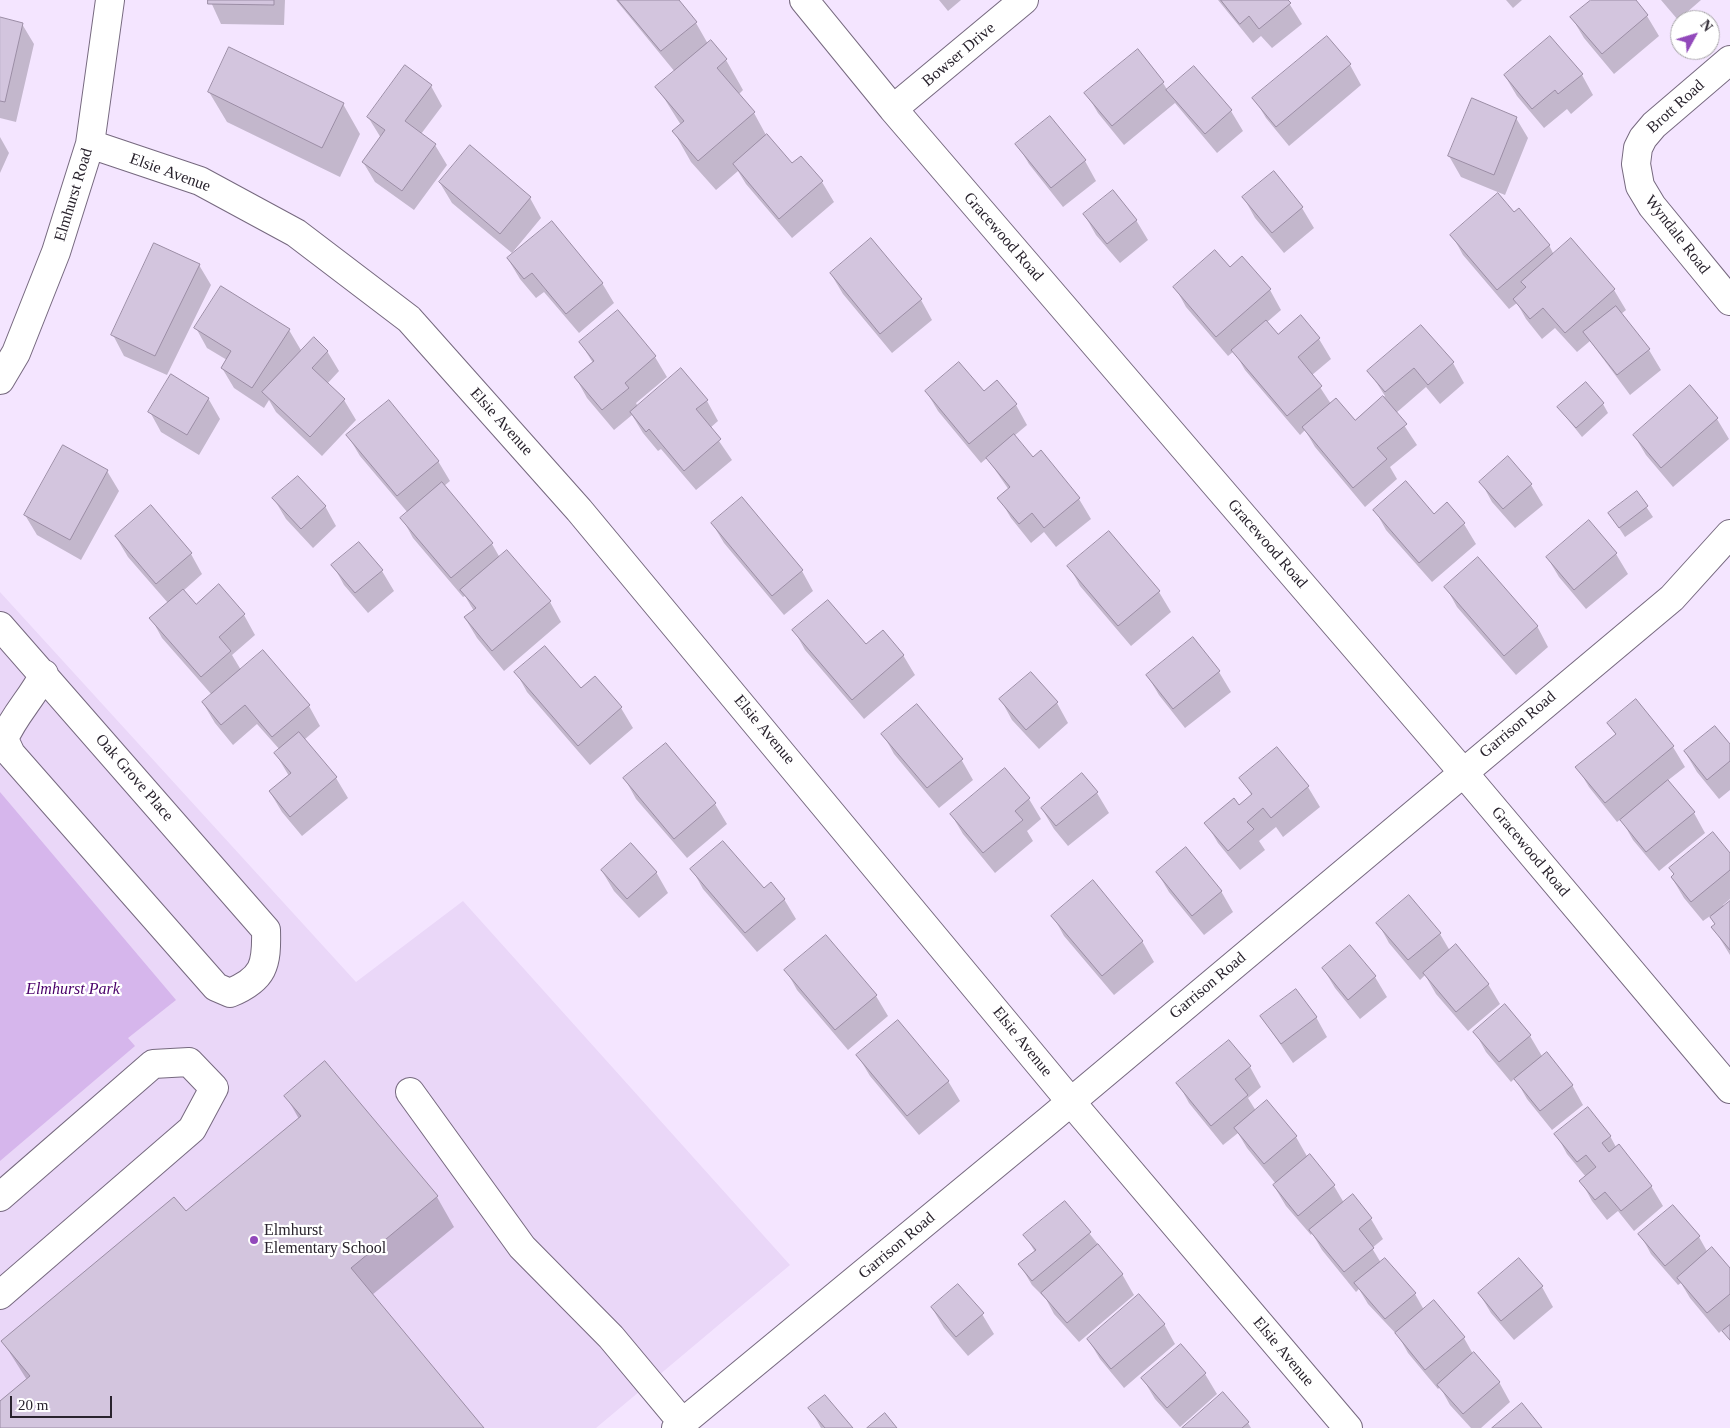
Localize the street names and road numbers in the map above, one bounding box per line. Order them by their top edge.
street label: Bowser Drive [919,19,999,91]
street label: Brott Road [1643,76,1709,138]
street label: Elmhurst Road [51,146,97,244]
street label: Elsie Avenue [127,150,213,196]
street label: Gracewood Road [959,189,1047,285]
street label: Wyndale Road [1640,192,1714,278]
street label: Elsie Avenue [466,384,536,460]
street label: Gracewood Road [1223,496,1311,592]
street label: Garrison Road [1476,688,1560,762]
street label: Elsie Avenue [729,691,799,769]
street label: Oak Grove Place [91,730,177,826]
street label: Gracewood Road [1487,803,1573,901]
street label: Garrison Road [1166,949,1250,1023]
street label: Elsie Avenue [988,1003,1056,1081]
street label: Garrison Road [855,1209,939,1283]
street label: Elsie Avenue [1248,1313,1318,1391]

